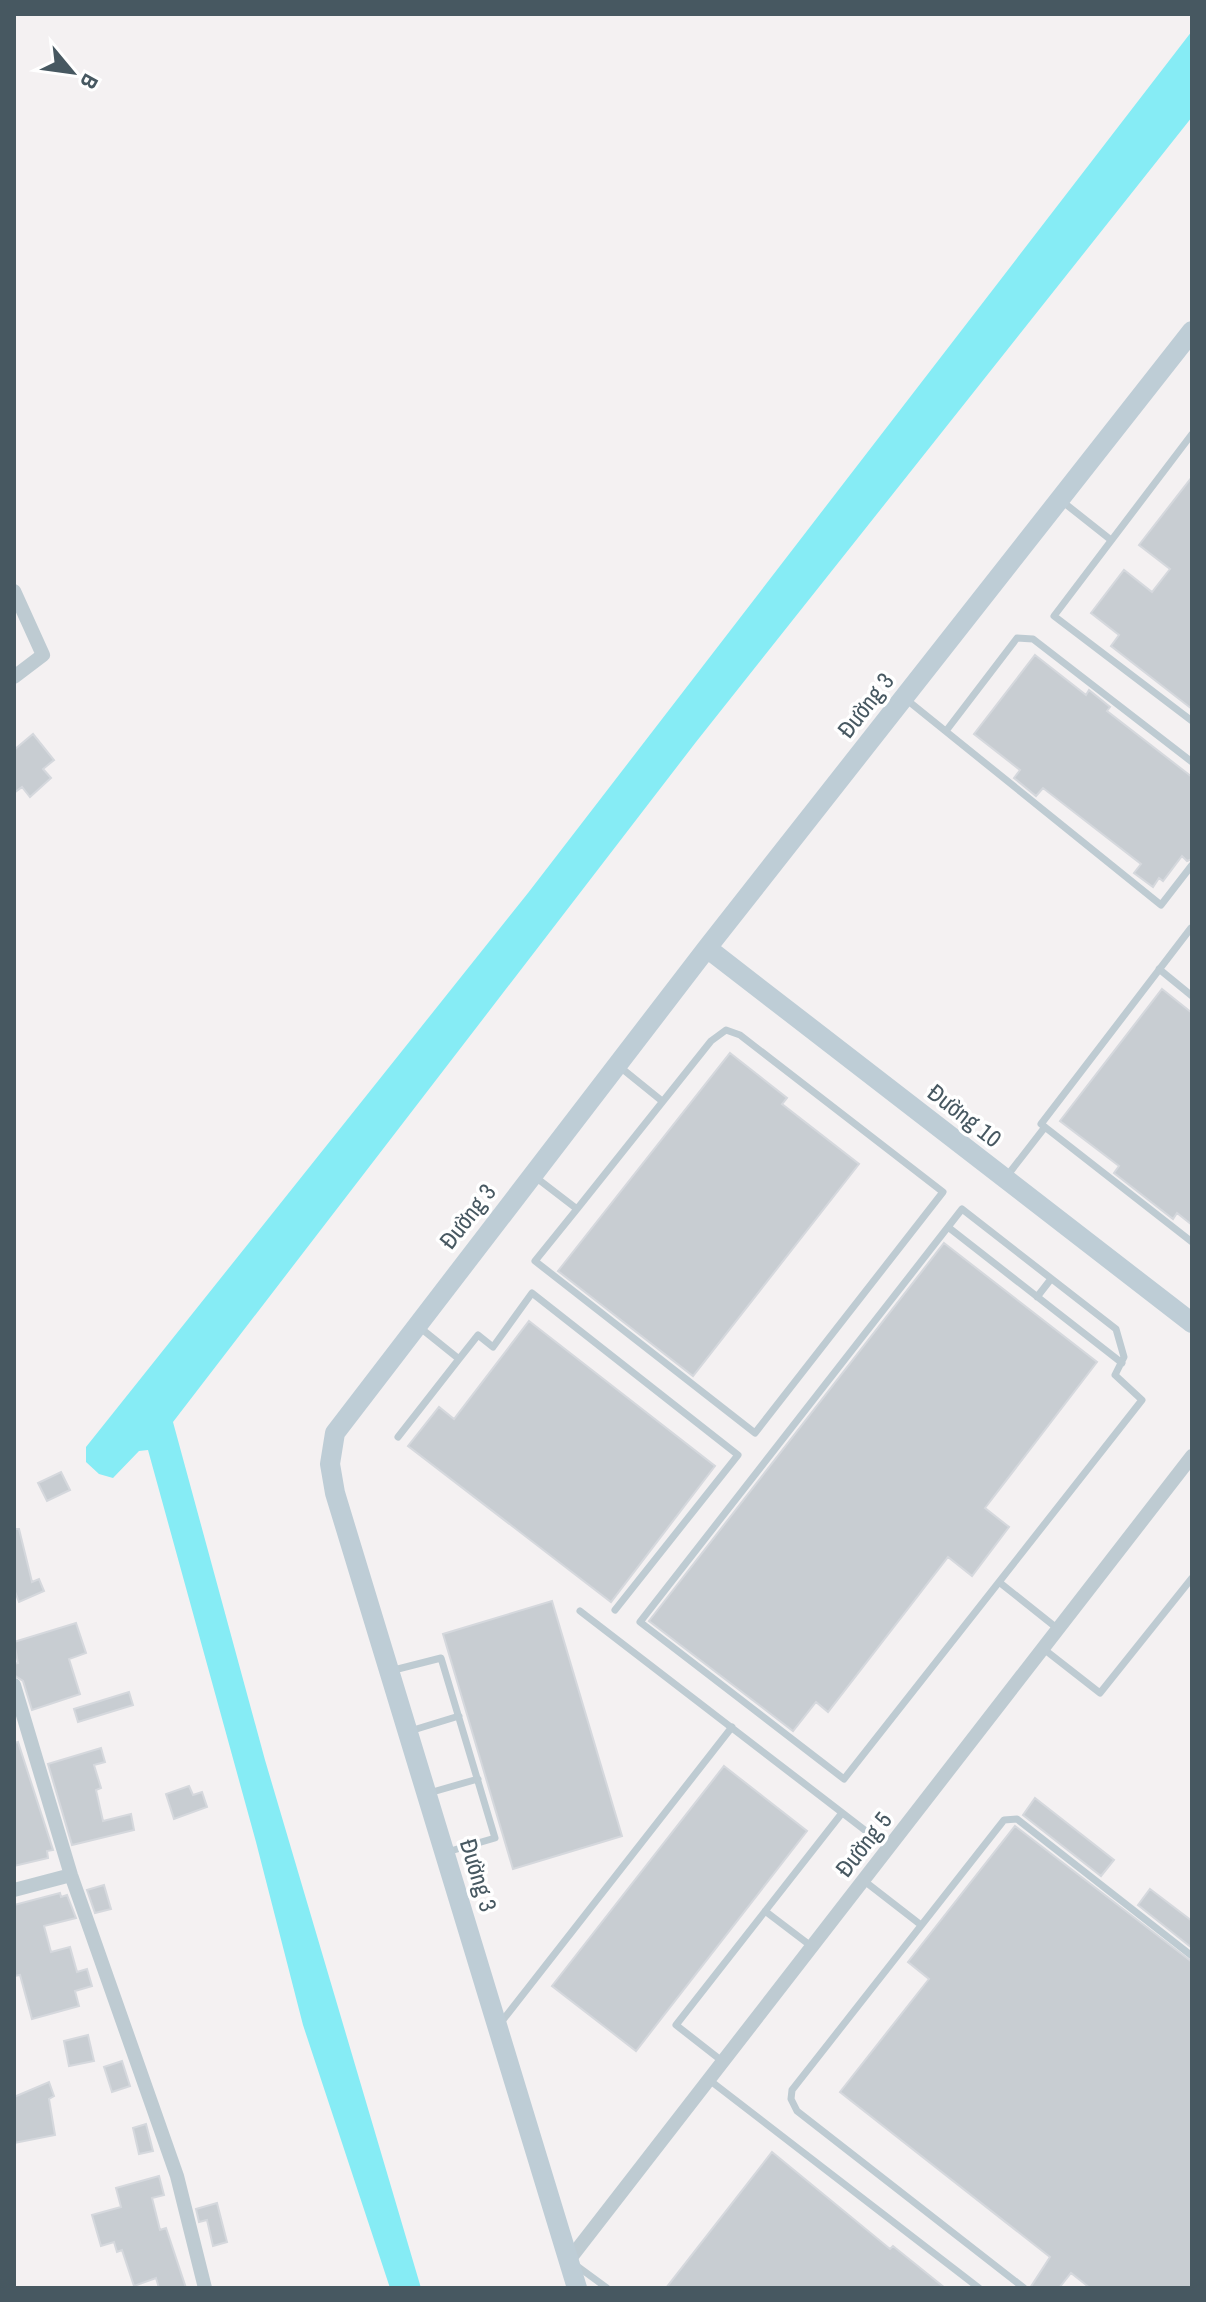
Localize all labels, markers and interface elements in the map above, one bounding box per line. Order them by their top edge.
north arrow [32,32,112,112]
text: B [73,69,106,95]
street label: Đường 3 [829,666,901,744]
street label: Đường 10 [922,1076,1008,1154]
street label: Đường 3 [431,1177,503,1255]
street label: Đường 5 [827,1805,899,1883]
street label: Đường 3 [453,1835,505,1915]

